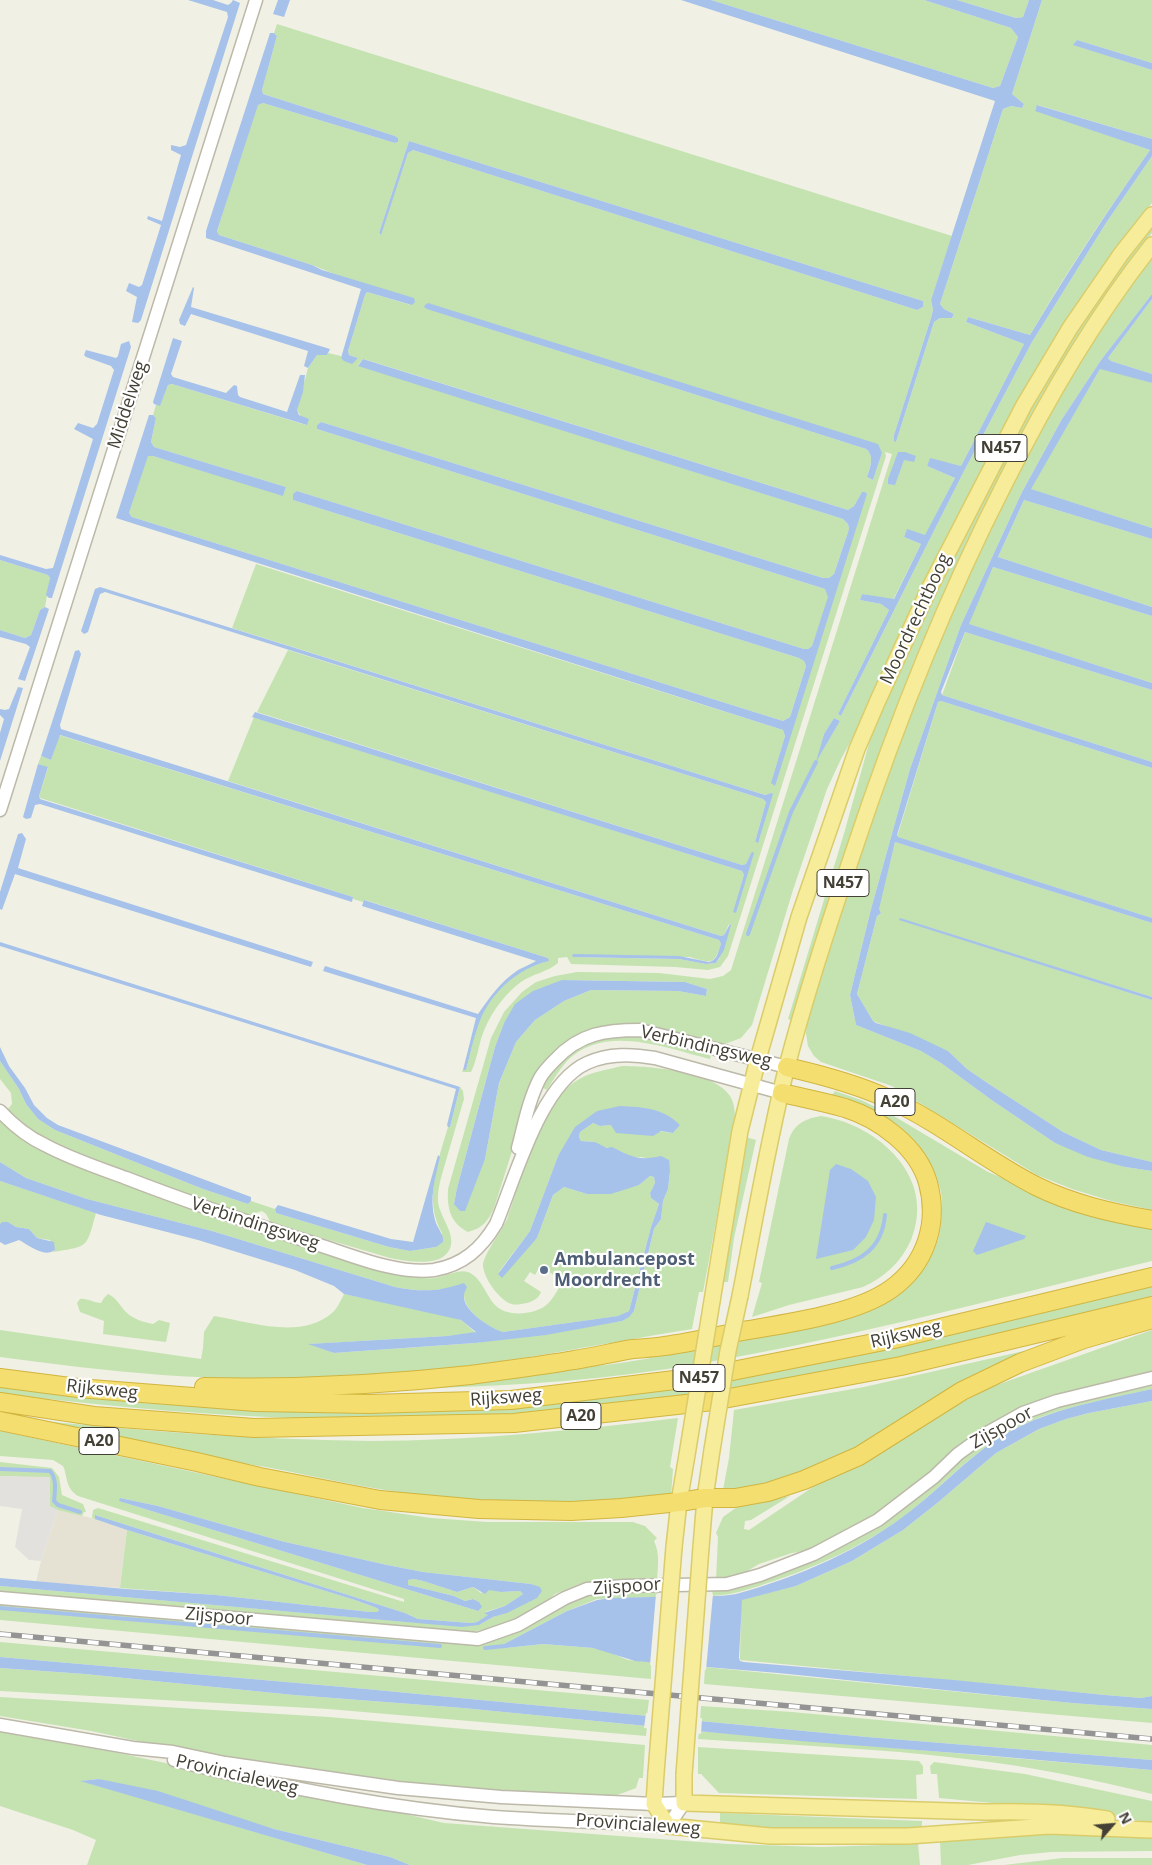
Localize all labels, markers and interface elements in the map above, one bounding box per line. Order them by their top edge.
street label: Middelweg [104,358,152,452]
road number: N457 [975,434,1027,462]
street label: Moordrechtboog [876,550,956,688]
road number: N457 [817,870,869,896]
street label: Verbindingsweg [638,1021,774,1073]
road number: A20 [875,1088,915,1116]
street label: Verbindingsweg [188,1193,322,1255]
place label: Ambulancepost Moordrecht [554,1249,695,1292]
marker: Ambulancepost Moordrecht [538,1264,550,1276]
street label: Rijksweg [868,1316,944,1354]
road number: N457 [673,1365,725,1392]
street label: Rijksweg [65,1375,139,1405]
street label: Rijksweg [469,1385,543,1411]
road number: A20 [561,1402,601,1430]
street label: Zijspoor [967,1402,1037,1454]
road number: A20 [79,1428,119,1454]
street label: Zijspoor [592,1574,662,1600]
street label: Zijspoor [184,1603,254,1631]
street label: Provincialeweg [174,1750,300,1800]
north arrow [1087,1800,1137,1850]
text: N [1115,1809,1137,1827]
street label: Provincialeweg [575,1810,701,1840]

